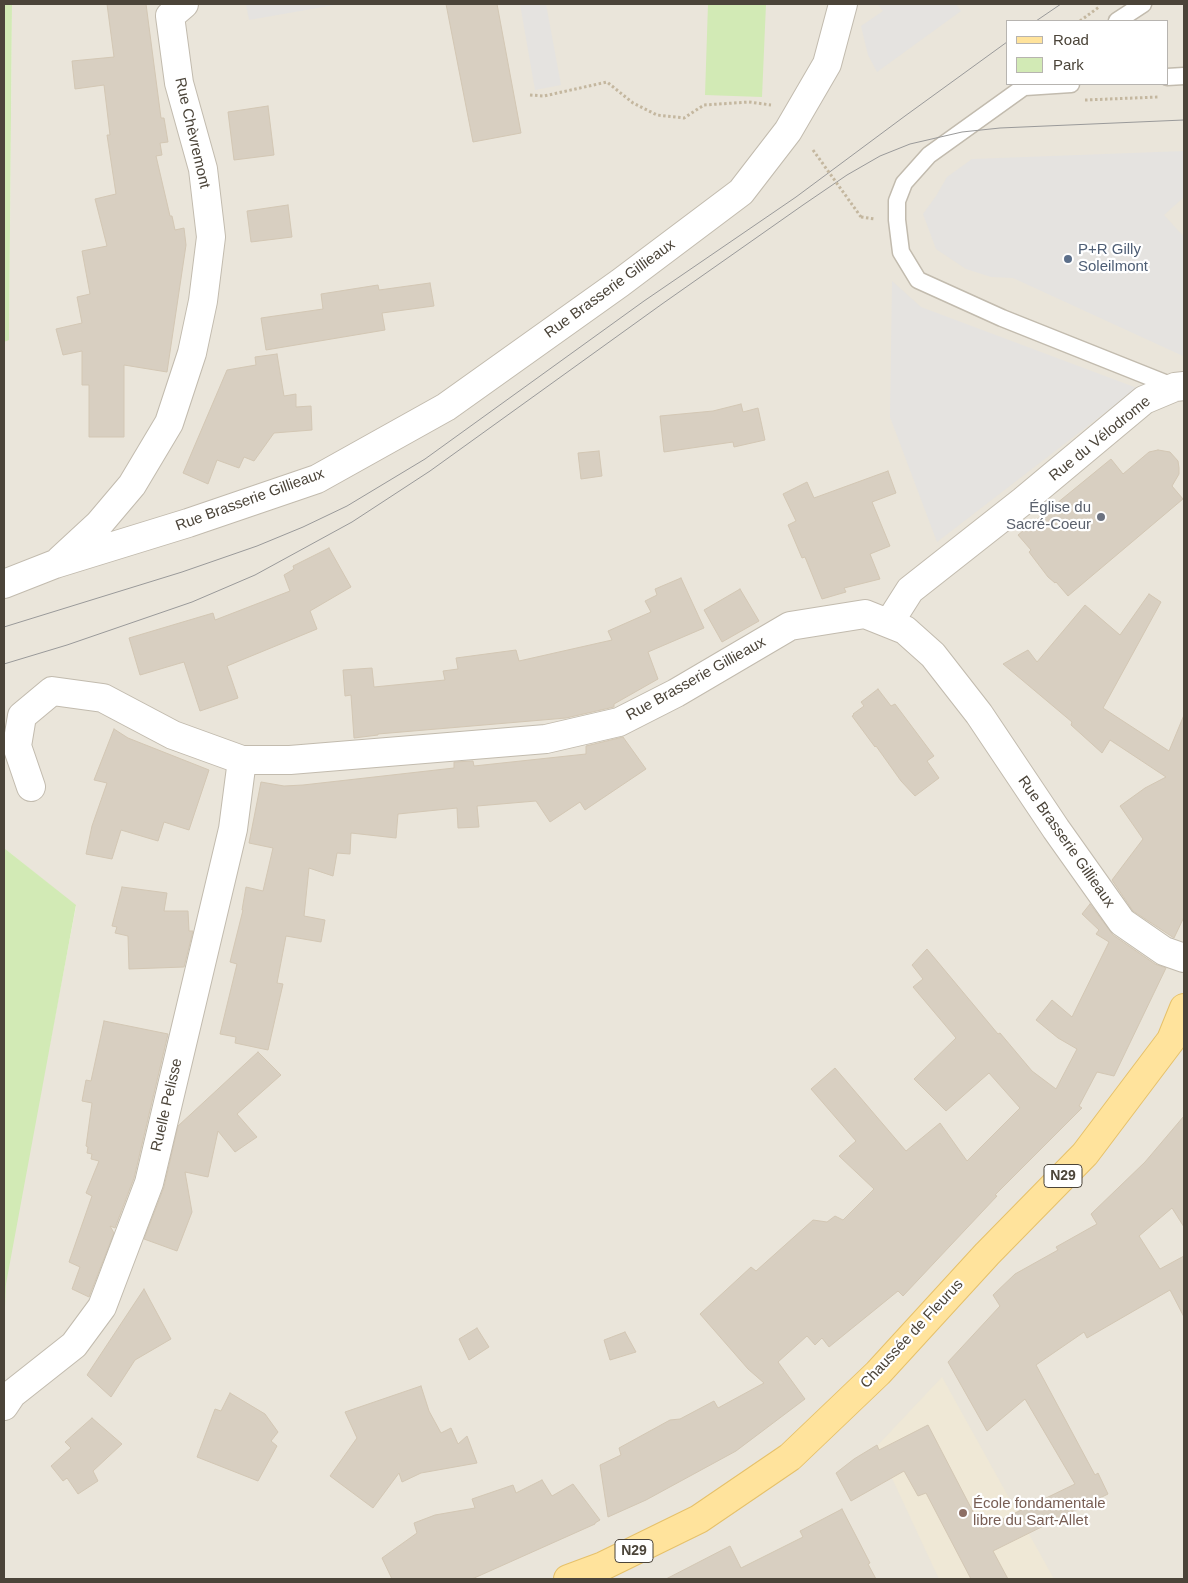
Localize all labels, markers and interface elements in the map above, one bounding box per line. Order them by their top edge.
legend [1006,20,1168,85]
text: Road [1053,31,1089,48]
text: Park [1053,56,1084,73]
street label: Rue Chèvremont [170,76,214,190]
street label: Rue Brasserie Gillieaux [541,236,679,342]
place label: P+R Gilly Soleilmont [1078,241,1148,276]
marker: P+R Gilly Soleilmont [1062,253,1074,265]
street label: Rue du Vélodrome [1046,393,1154,485]
street label: Rue Brasserie Gillieaux [173,465,327,535]
place label: Église du Sacré-Coeur [1006,499,1091,534]
marker: Église du Sacré-Coeur [1095,511,1107,523]
street label: Rue Brasserie Gillieaux [623,633,769,725]
street label: Rue Brasserie Gillieaux [1014,773,1118,911]
street label: Ruelle Pelisse [148,1057,186,1153]
road number: N29 [1044,1164,1082,1188]
street label: Chaussée de Fleurus [857,1276,967,1392]
place label: École fondamentale libre du Sart-Allet [973,1495,1106,1530]
marker: École fondamentale libre du Sart-Allet [957,1507,969,1519]
road number: N29 [615,1540,653,1562]

